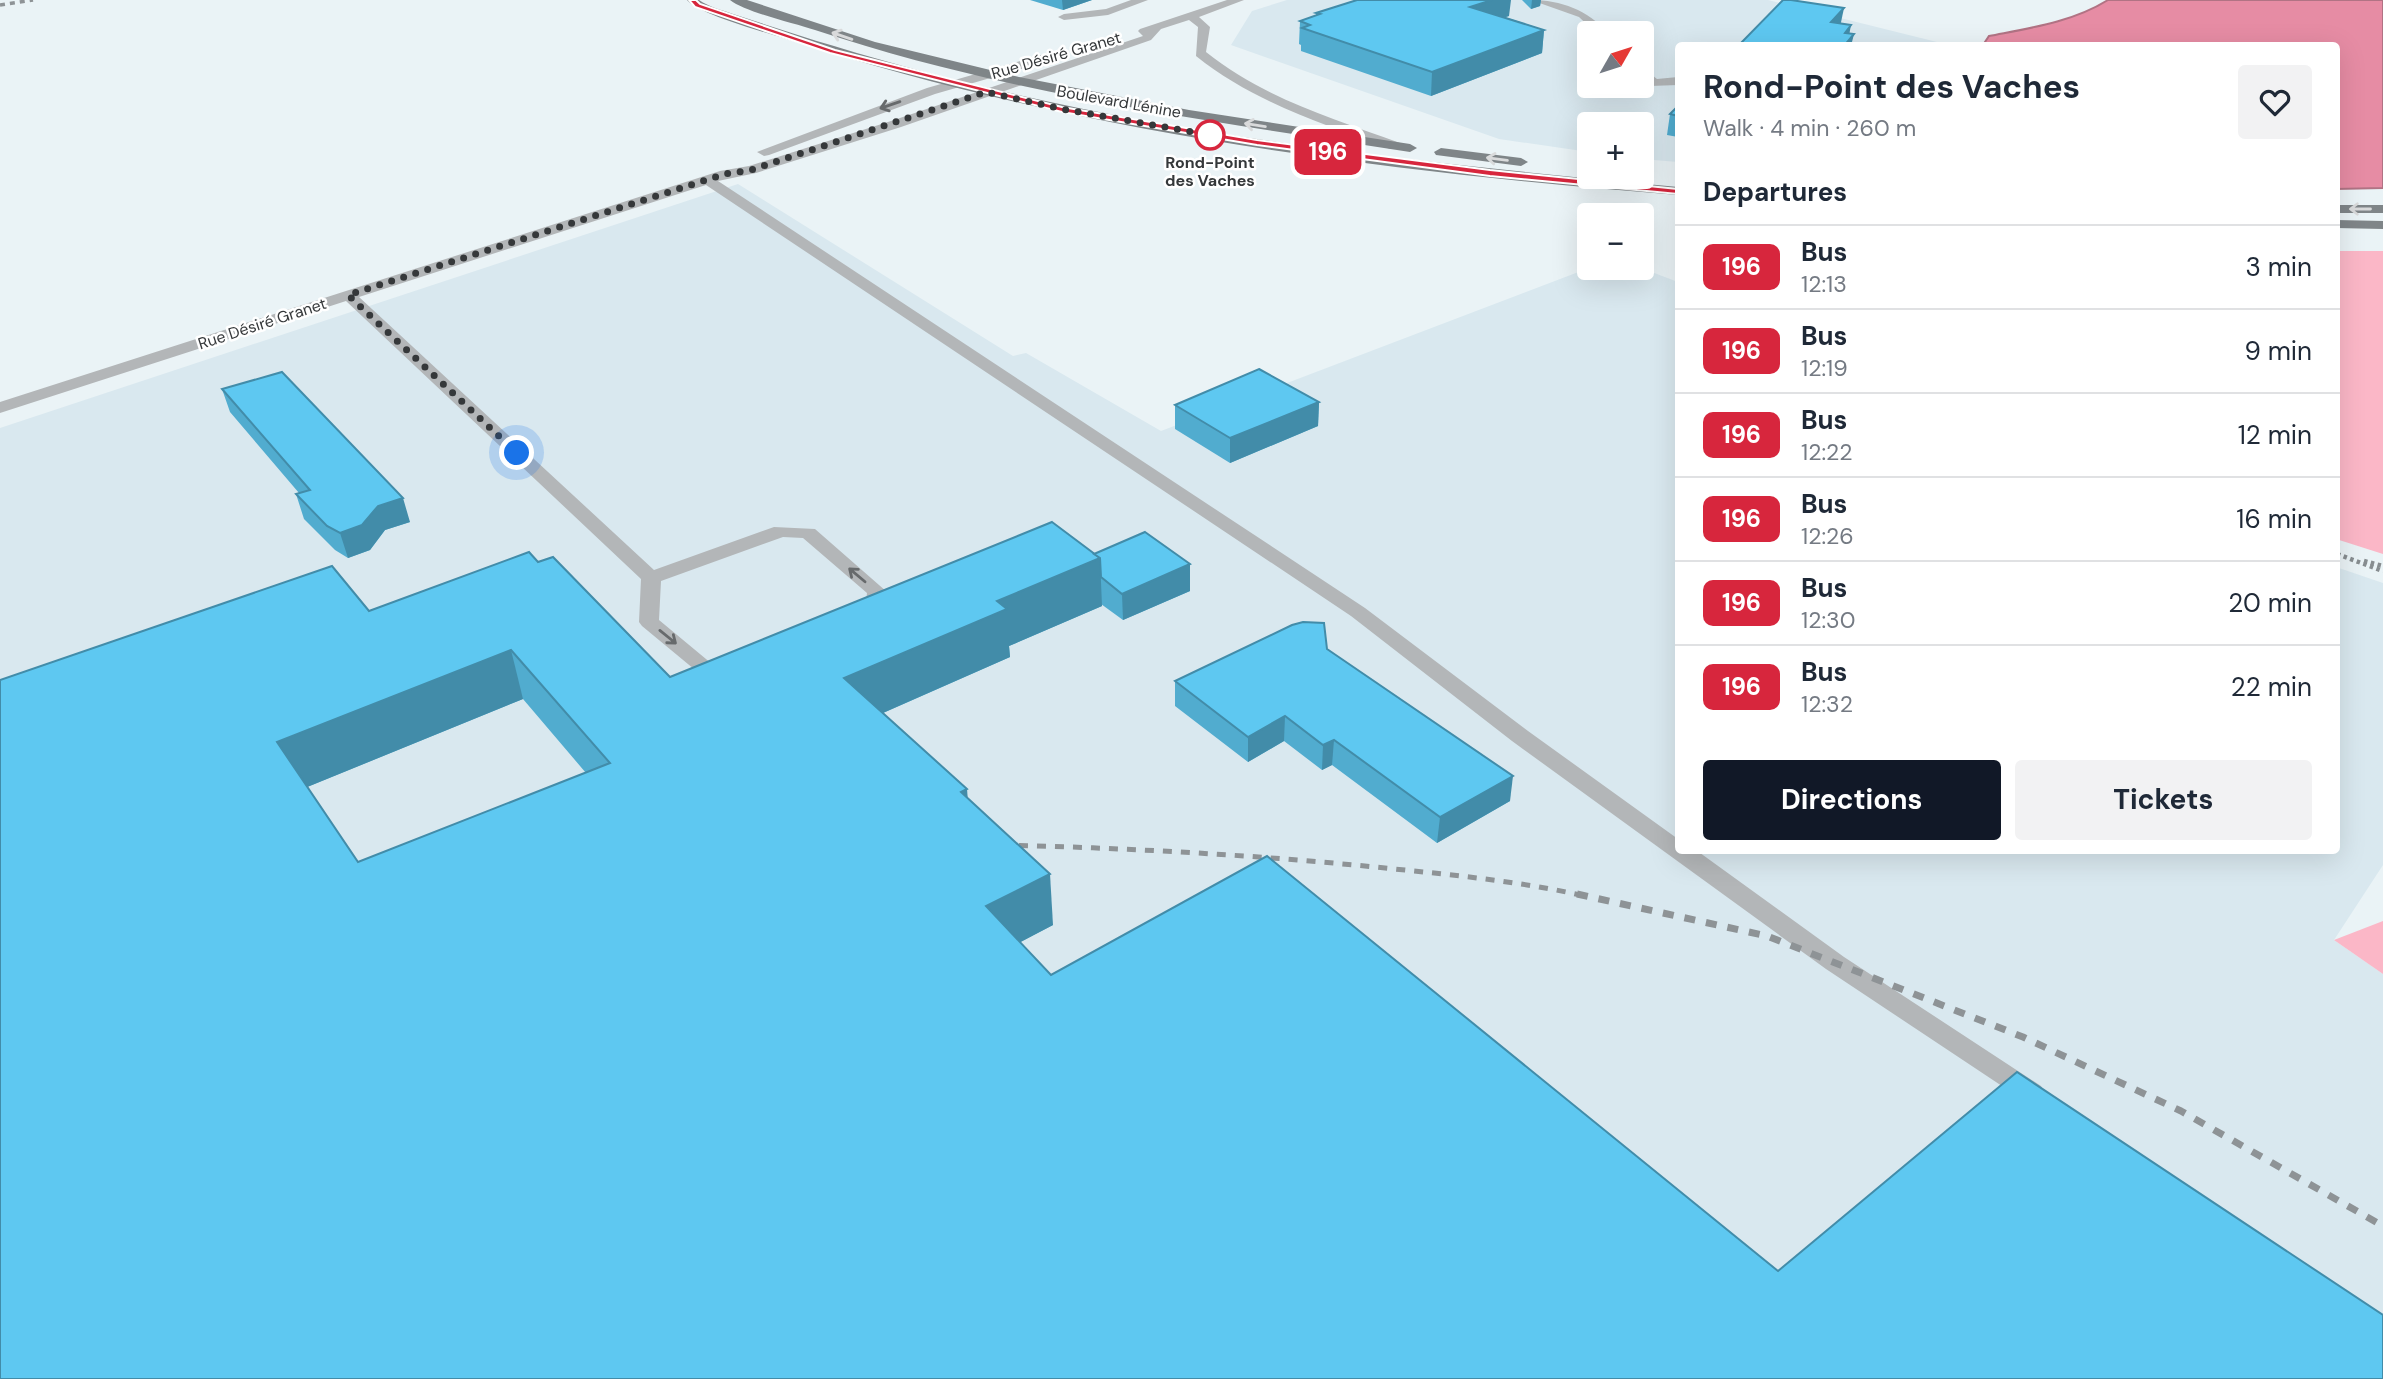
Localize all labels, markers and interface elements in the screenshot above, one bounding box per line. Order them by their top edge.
north arrow [1577,21,1654,98]
map controls [1577,21,1654,280]
street label: Rue Désiré Granet [989,27,1123,84]
one-way arrow [832,29,854,41]
text: Rond-Point des Vaches [1703,65,2080,108]
button: heart [2238,65,2312,139]
street label: Boulevard Lénine [1055,80,1183,123]
one-way arrow [879,100,901,112]
button: + [1577,112,1654,189]
text: Walk · 4 min · 260 m [1703,113,1916,143]
one-way arrow [1244,118,1267,131]
marker: Rond-Point des Vaches [1195,120,1225,150]
line badge: 196 [1288,129,1368,175]
text: 196 [1308,136,1348,167]
place label: Rond-Point des Vaches [1165,152,1255,191]
one-way arrow [1486,152,1509,165]
text: Departures [1703,175,1847,209]
one-way arrow [2348,202,2371,216]
button: − [1577,203,1654,280]
text: Bus [1801,235,1847,269]
text: 3 min [2245,250,2312,284]
text: 196 [1722,251,1761,282]
text: 12:13 [1801,269,1847,299]
street label: Rue Désiré Granet [195,293,329,354]
text: Bus [1801,319,1847,353]
text: 9 min [2244,334,2312,368]
text: 196 [1722,335,1761,366]
text: 12:19 [1801,353,1848,383]
text: Bus [1801,403,1847,437]
text: 12 min [2238,418,2312,452]
text: 196 [1722,419,1761,450]
your location [499,435,534,470]
text: 12:22 [1801,437,1853,467]
text: Bus [1801,487,1847,521]
text: 16 min [2236,502,2312,536]
text: 196 [1722,503,1761,534]
text: 12:26 [1801,521,1854,551]
one-way arrow [848,567,866,583]
text: Bus [1801,571,1847,605]
text: 20 min [2228,586,2312,620]
text: 196 [1722,587,1761,618]
text: 12:30 [1801,605,1855,635]
one-way arrow [658,629,676,645]
text: Bus [1801,655,1847,689]
text: 22 min [2231,670,2312,704]
text: 196 [1722,671,1761,702]
text: 12:32 [1801,689,1853,719]
button: Directions [1703,760,2001,840]
button: Tickets [2015,760,2312,840]

